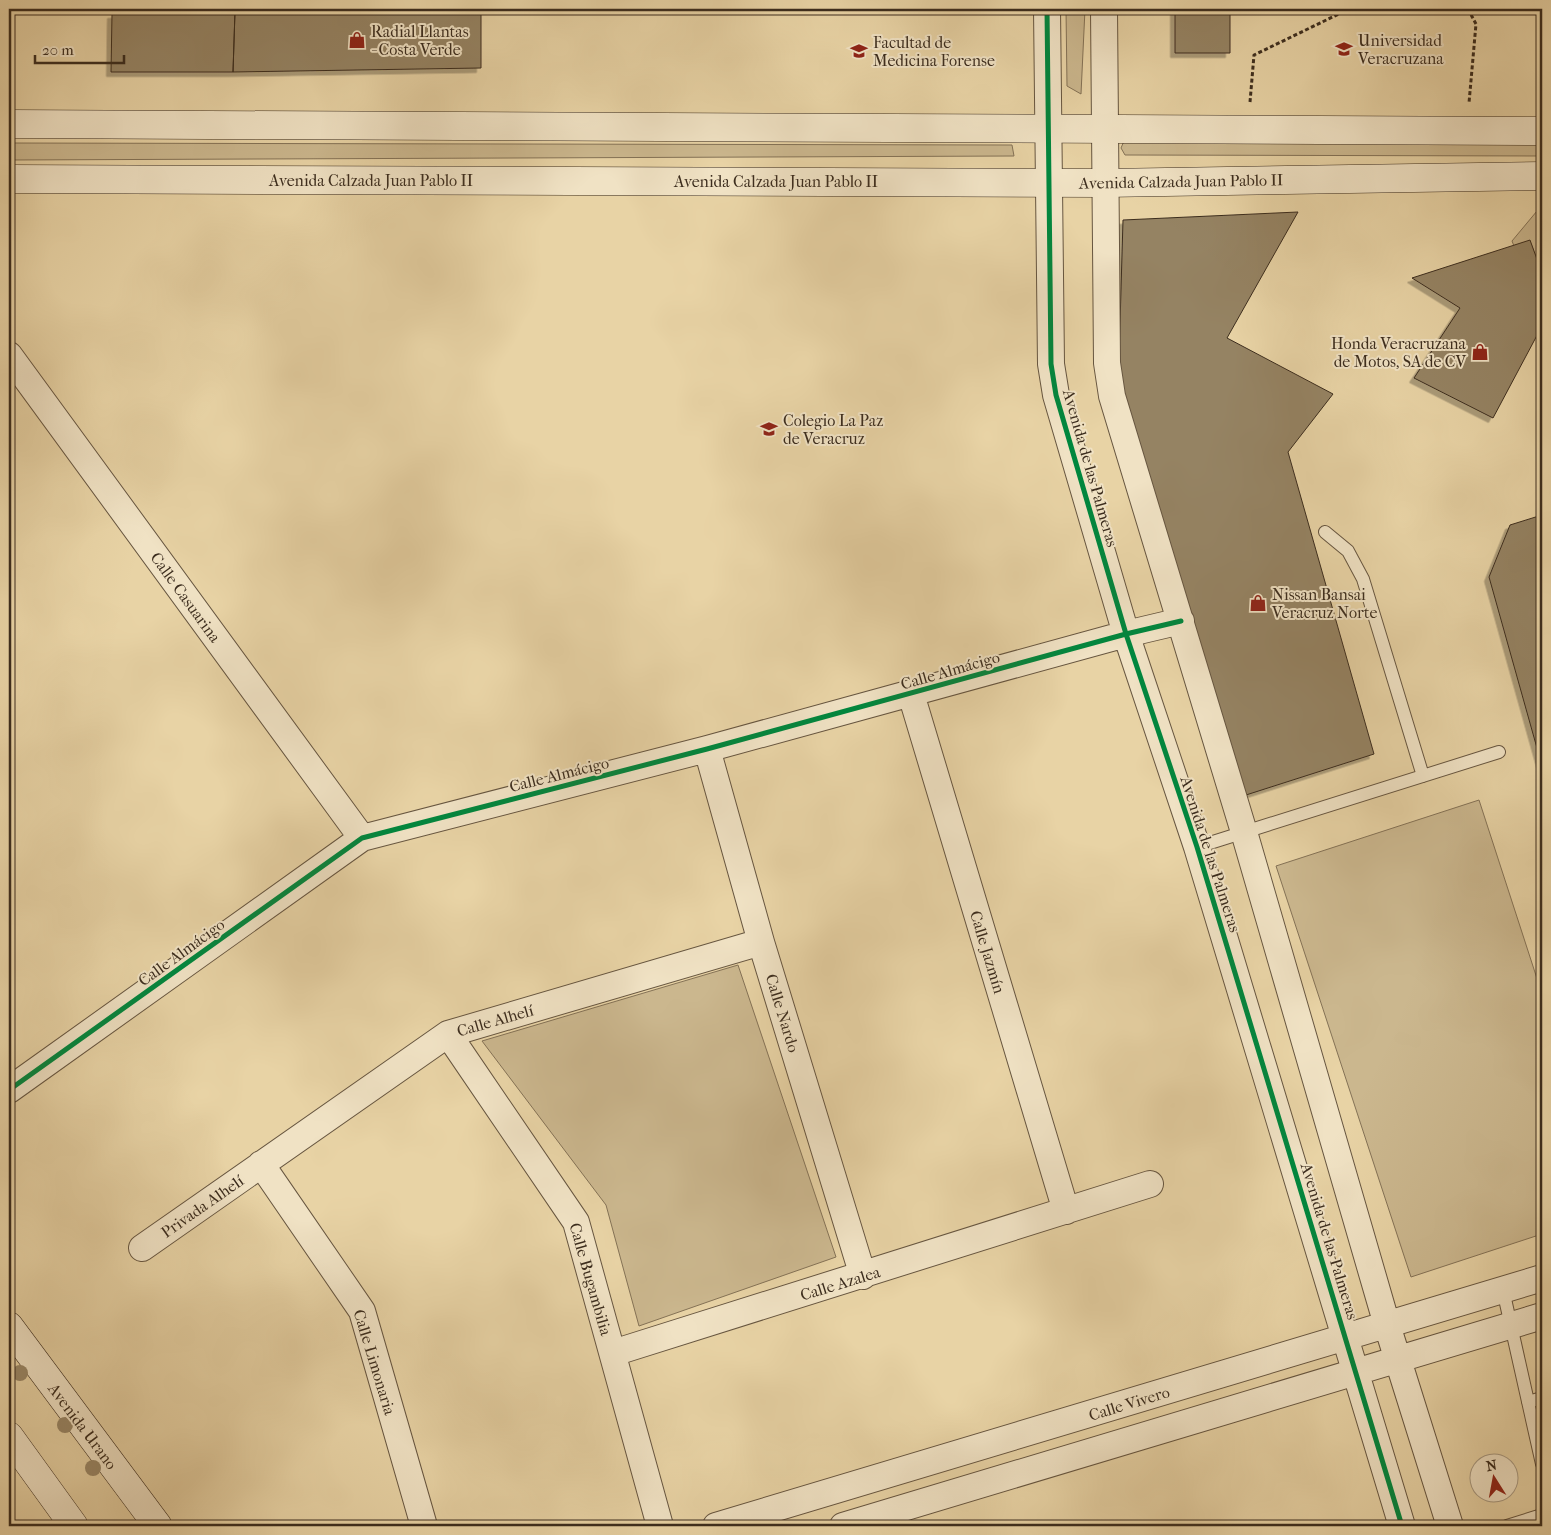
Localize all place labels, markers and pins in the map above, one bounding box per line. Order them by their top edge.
place label: Radial Llantas - Costa Verde [371,22,469,59]
shop icon: Radial Llantas - Costa Verde [347,30,367,50]
place label: Universidad Veracruzana [1357,31,1444,68]
place label: Facultad de Medicina Forense [873,33,995,70]
school or university icon: Universidad Veracruzana [1334,39,1354,59]
school or university icon: Facultad de Medicina Forense [849,41,869,61]
place label: Honda Veracruzana de Motos, SA de CV [1331,334,1467,371]
shop icon: Honda Veracruzana de Motos, SA de CV [1470,342,1490,362]
place label: Colegio La Paz de Veracruz [783,411,883,448]
school or university icon: Colegio La Paz de Veracruz [759,419,779,439]
place label: Nissan Bansai Veracruz Norte [1271,585,1378,622]
shop icon: Nissan Bansai Veracruz Norte [1248,593,1268,613]

